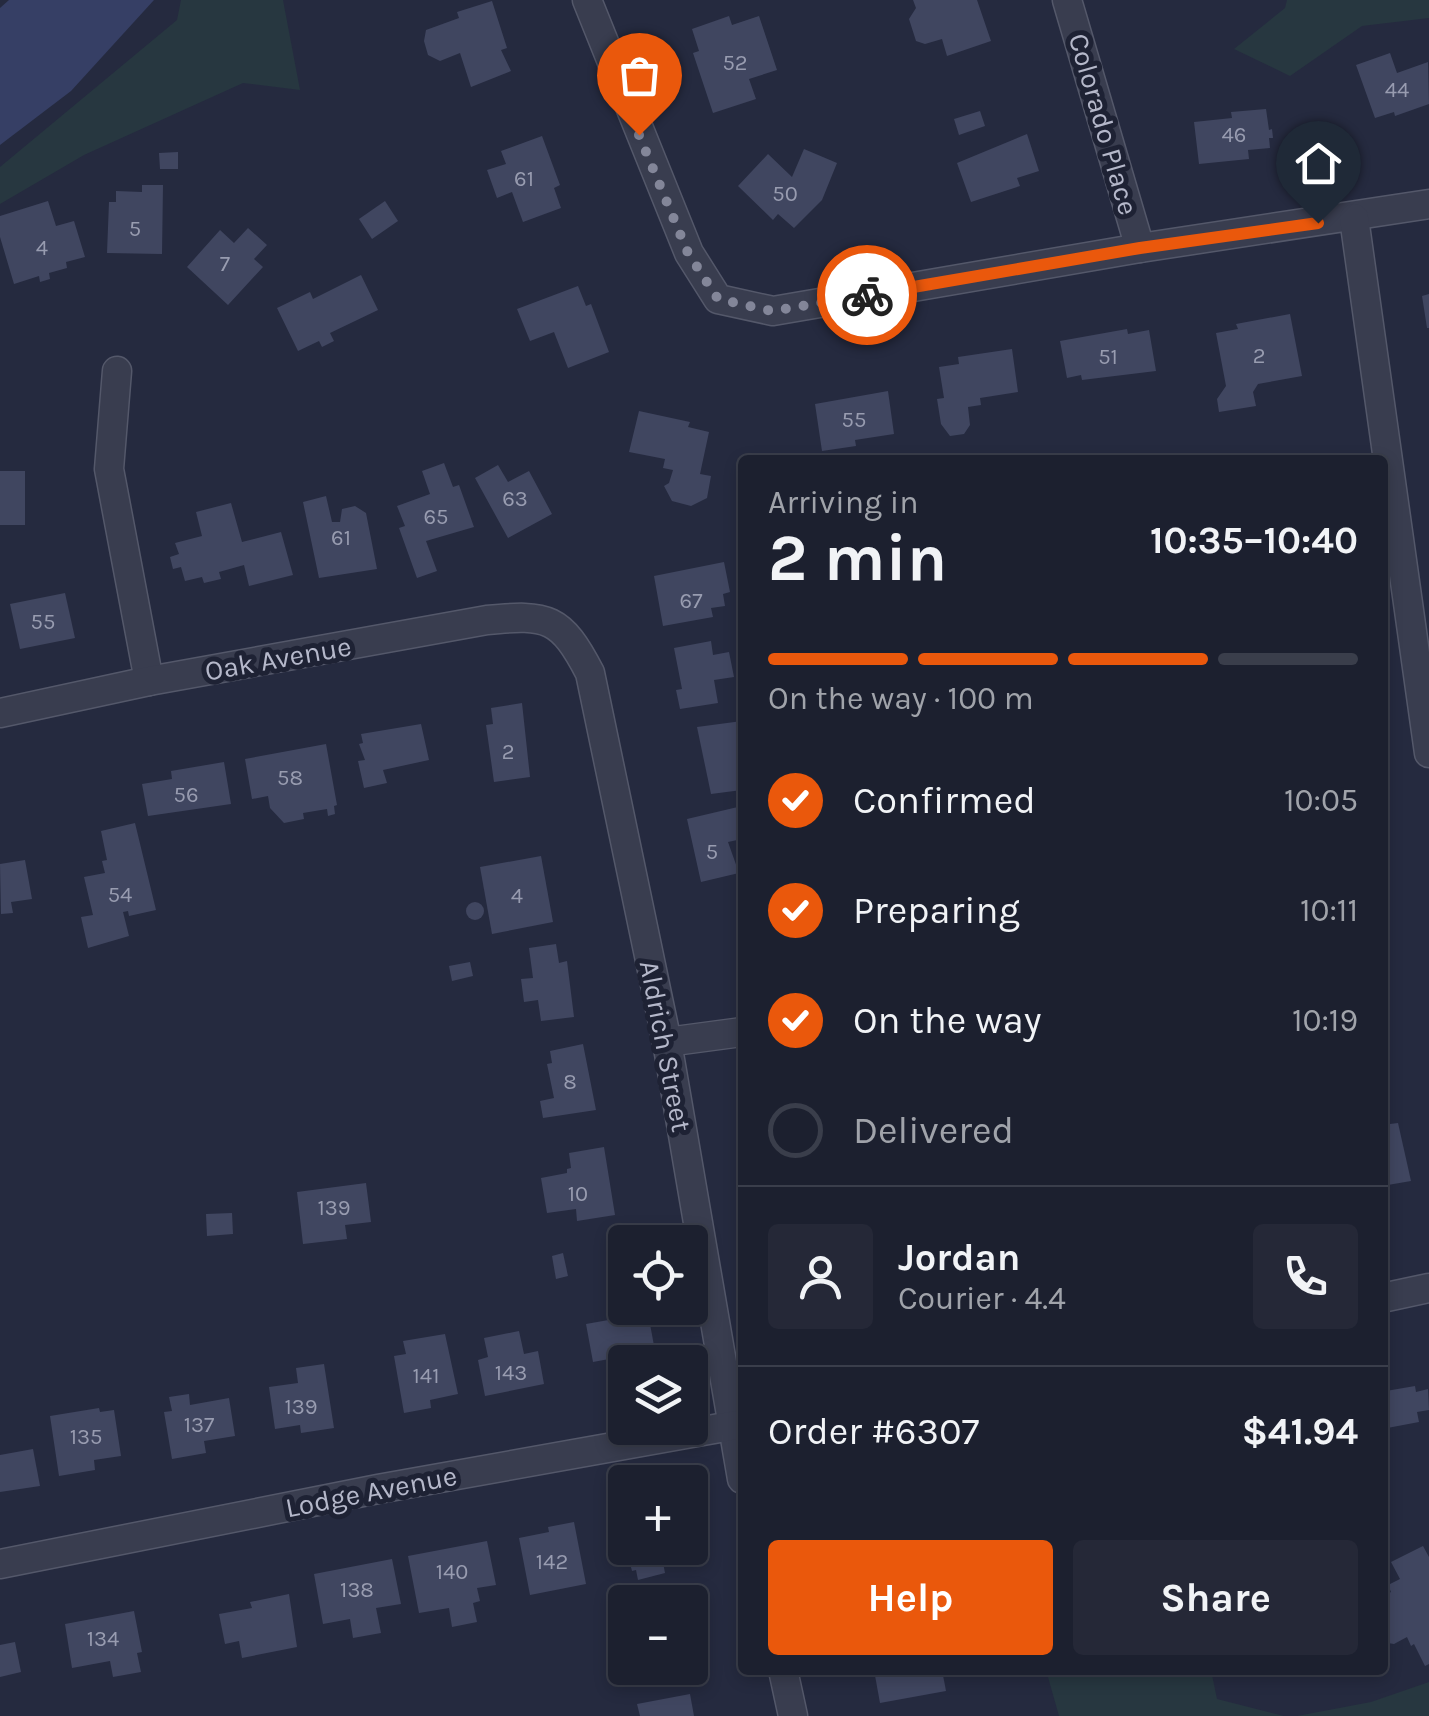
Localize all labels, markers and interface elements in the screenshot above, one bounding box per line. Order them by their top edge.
street label: Colorado Place [1062,30,1145,219]
pin [597,33,682,136]
icon: bag [612,48,667,103]
house number: 52 [722,50,748,76]
house number: 44 [1385,77,1409,103]
pin [1276,121,1361,224]
house number: 46 [1222,122,1246,148]
icon: home [1291,136,1346,191]
house number: 61 [514,166,534,192]
house number: 50 [772,181,798,207]
house number: 5 [129,216,141,242]
house number: 4 [36,235,48,261]
courier [817,245,917,345]
house number: 7 [220,251,230,277]
icon: bike [840,268,895,323]
house number: 2 [1253,343,1265,369]
house number: 51 [1098,344,1118,370]
house number: 55 [842,407,866,433]
text: Arriving in [768,484,919,521]
house number: 63 [502,486,528,512]
house number: 65 [423,504,449,530]
text: 10:35–10:40 [1150,518,1358,563]
text: 2 min [768,520,947,596]
house number: 61 [331,525,351,551]
house number: 67 [680,588,702,614]
house number: 55 [31,609,55,635]
street label: Oak Avenue [202,629,354,688]
text: On the way · 100 m [768,680,1034,717]
house number: 2 [502,739,514,765]
house number: 58 [277,765,303,791]
icon: check [768,773,823,828]
text: Confirmed [853,778,1036,823]
house number: 56 [173,782,199,808]
text: 10:05 [1284,782,1358,819]
house number: 5 [706,839,718,865]
house number: 54 [108,882,132,908]
house number: 4 [511,883,523,909]
icon: check [768,883,823,938]
text: Preparing [853,888,1020,933]
text: 10:11 [1300,892,1358,929]
street label: Aldrich Street [633,958,698,1135]
icon: check [768,993,823,1048]
text: On the way [853,998,1041,1043]
text: 10:19 [1292,1002,1358,1039]
house number: 8 [563,1069,577,1095]
text: Delivered [853,1108,1014,1153]
house number: 10 [568,1181,588,1207]
house number: 139 [317,1195,351,1221]
button: person [768,1224,873,1329]
button: phone [1253,1224,1358,1329]
map controls [608,1225,708,1685]
button: locate [608,1225,708,1325]
text: Jordan [898,1235,1021,1280]
text: Courier · 4.4 [898,1280,1066,1317]
button: layers [608,1345,708,1445]
house number: 143 [495,1360,527,1386]
house number: 141 [413,1363,439,1389]
house number: 139 [284,1394,318,1420]
text: Order #6307 [768,1409,979,1454]
text: $41.94 [1242,1409,1358,1454]
house number: 137 [184,1412,214,1438]
house number: 135 [70,1424,102,1450]
street label: Lodge Avenue [283,1459,460,1524]
button: + [608,1465,708,1565]
button: Help [768,1540,1053,1655]
button: Share [1073,1540,1358,1655]
house number: 142 [536,1549,568,1575]
house number: 140 [436,1559,468,1585]
house number: 138 [340,1577,374,1603]
button: − [608,1585,708,1685]
house number: 134 [87,1626,119,1652]

